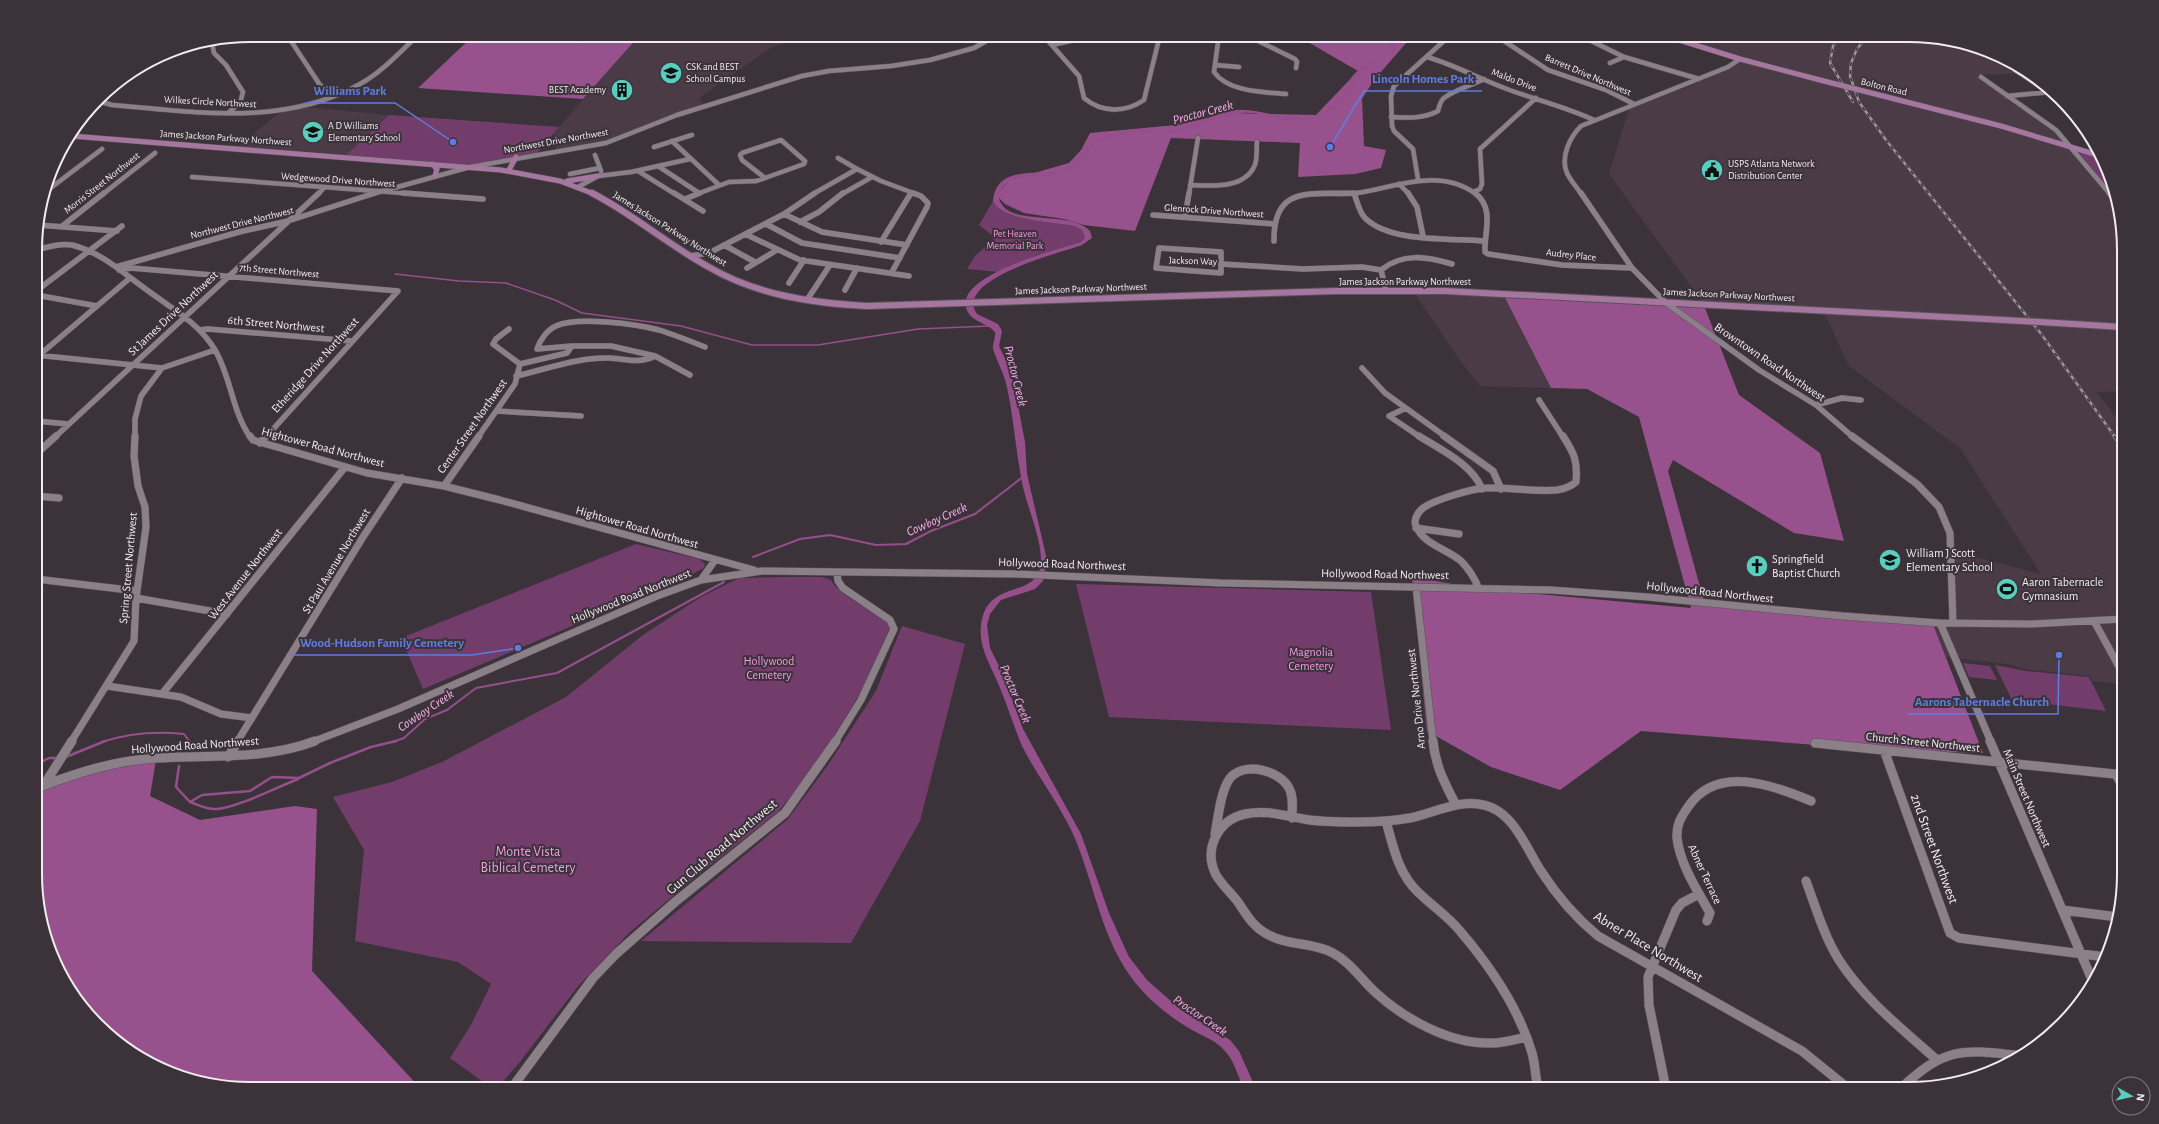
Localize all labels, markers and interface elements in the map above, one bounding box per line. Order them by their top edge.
street label: Barrett Drive Northwest [1544,52,1633,98]
school or university icon: CSK and BEST School Campus [658,60,684,86]
place label: CSK and BEST School Campus [686,62,745,84]
callout: Lincoln Homes Park [1364,66,1482,91]
street label: Maldo Drive [1490,67,1538,93]
text: Lincoln Homes Park [1372,73,1475,86]
street label: Bolton Road [1860,76,1908,98]
building icon: BEST Academy [609,77,635,103]
callout: Williams Park [306,78,395,103]
text: Williams Park [314,85,387,98]
place label: BEST Academy [549,85,607,95]
street label: Wilkes Circle Northwest [164,95,257,109]
water label: Proctor Creek [1171,99,1235,127]
school or university icon: A D Williams Elementary School [300,119,326,145]
place label: A D Williams Elementary School [328,121,401,143]
street label: Northwest Drive Northwest [503,127,610,155]
street label: James Jackson Parkway Northwest [160,128,293,148]
street label: Morris Street Northwest [62,150,142,216]
public building icon: USPS Atlanta Network Distribution Center [1699,157,1725,183]
place label: USPS Atlanta Network Distribution Center [1728,159,1815,181]
street label: Wedgewood Drive Northwest [281,171,396,189]
street label: James Jackson Parkway Northwest [611,190,729,269]
street label: Glenrock Drive Northwest [1164,203,1265,220]
street label: Northwest Drive Northwest [189,205,295,241]
park label: Pet Heaven Memorial Park [987,229,1044,251]
street label: Audrey Place [1545,247,1597,263]
street label: Jackson Way [1169,255,1218,267]
street label: 7th Street Northwest [239,263,320,280]
street label: St James Drive Northwest [126,268,220,358]
street label: James Jackson Parkway Northwest [1339,277,1472,287]
street label: James Jackson Parkway Northwest [1015,282,1148,296]
street label: James Jackson Parkway Northwest [1663,287,1796,303]
street label: 6th Street Northwest [227,314,325,334]
street label: Etheridge Drive Northwest [269,315,361,415]
street label: Browntown Road Northwest [1712,320,1828,404]
water label: Proctor Creek [1001,344,1029,408]
street label: Center Street Northwest [435,376,509,475]
street label: Hightower Road Northwest [260,425,386,469]
water label: Cowboy Creek [905,501,969,539]
street label: Hightower Road Northwest [574,504,700,550]
street label: St Paul Avenue Northwest [300,506,372,616]
street label: Spring Street Northwest [117,512,139,624]
street label: West Avenue Northwest [206,526,284,622]
school or university icon: William J Scott Elementary School [1877,547,1903,573]
place label: William J Scott Elementary School [1906,547,1993,574]
church icon: Springfield Baptist Church [1744,553,1770,579]
place label: Springfield Baptist Church [1772,553,1840,579]
street label: Hollywood Road Northwest [998,556,1126,573]
street label: Hollywood Road Northwest [569,566,693,626]
street label: Hollywood Road Northwest [1321,567,1449,582]
sports icon: Aaron Tabernacle Gymnasium [1994,576,2020,602]
place label: Aaron Tabernacle Gymnasium [2022,576,2103,603]
street label: Hollywood Road Northwest [1646,579,1774,606]
callout: Wood-Hudson Family Cemetery [292,630,472,655]
text: Wood-Hudson Family Cemetery [300,637,464,650]
park label: Magnolia Cemetery [1288,646,1334,673]
street label: Arno Drive Northwest [1405,648,1427,750]
park label: Hollywood Cemetery [744,655,794,682]
water label: Proctor Creek [997,663,1033,725]
water label: Cowboy Creek [396,688,456,734]
callout: Aarons Tabernacle Church [1907,689,2058,714]
text: Aarons Tabernacle Church [1915,696,2049,709]
street label: Church Street Northwest [1865,730,1981,754]
street label: Hollywood Road Northwest [131,735,259,756]
street label: Main Street Northwest [2001,747,2053,849]
street label: 2nd Street Northwest [1908,792,1961,906]
street label: Gun Club Road Northwest [664,796,780,897]
street label: Abner Terrace [1686,842,1724,906]
park label: Monte Vista Biblical Cemetery [481,845,575,875]
street label: Abner Place Northwest [1591,909,1705,985]
water label: Proctor Creek [1171,993,1229,1039]
north arrow [2111,1076,2151,1116]
text: N [2134,1093,2146,1102]

